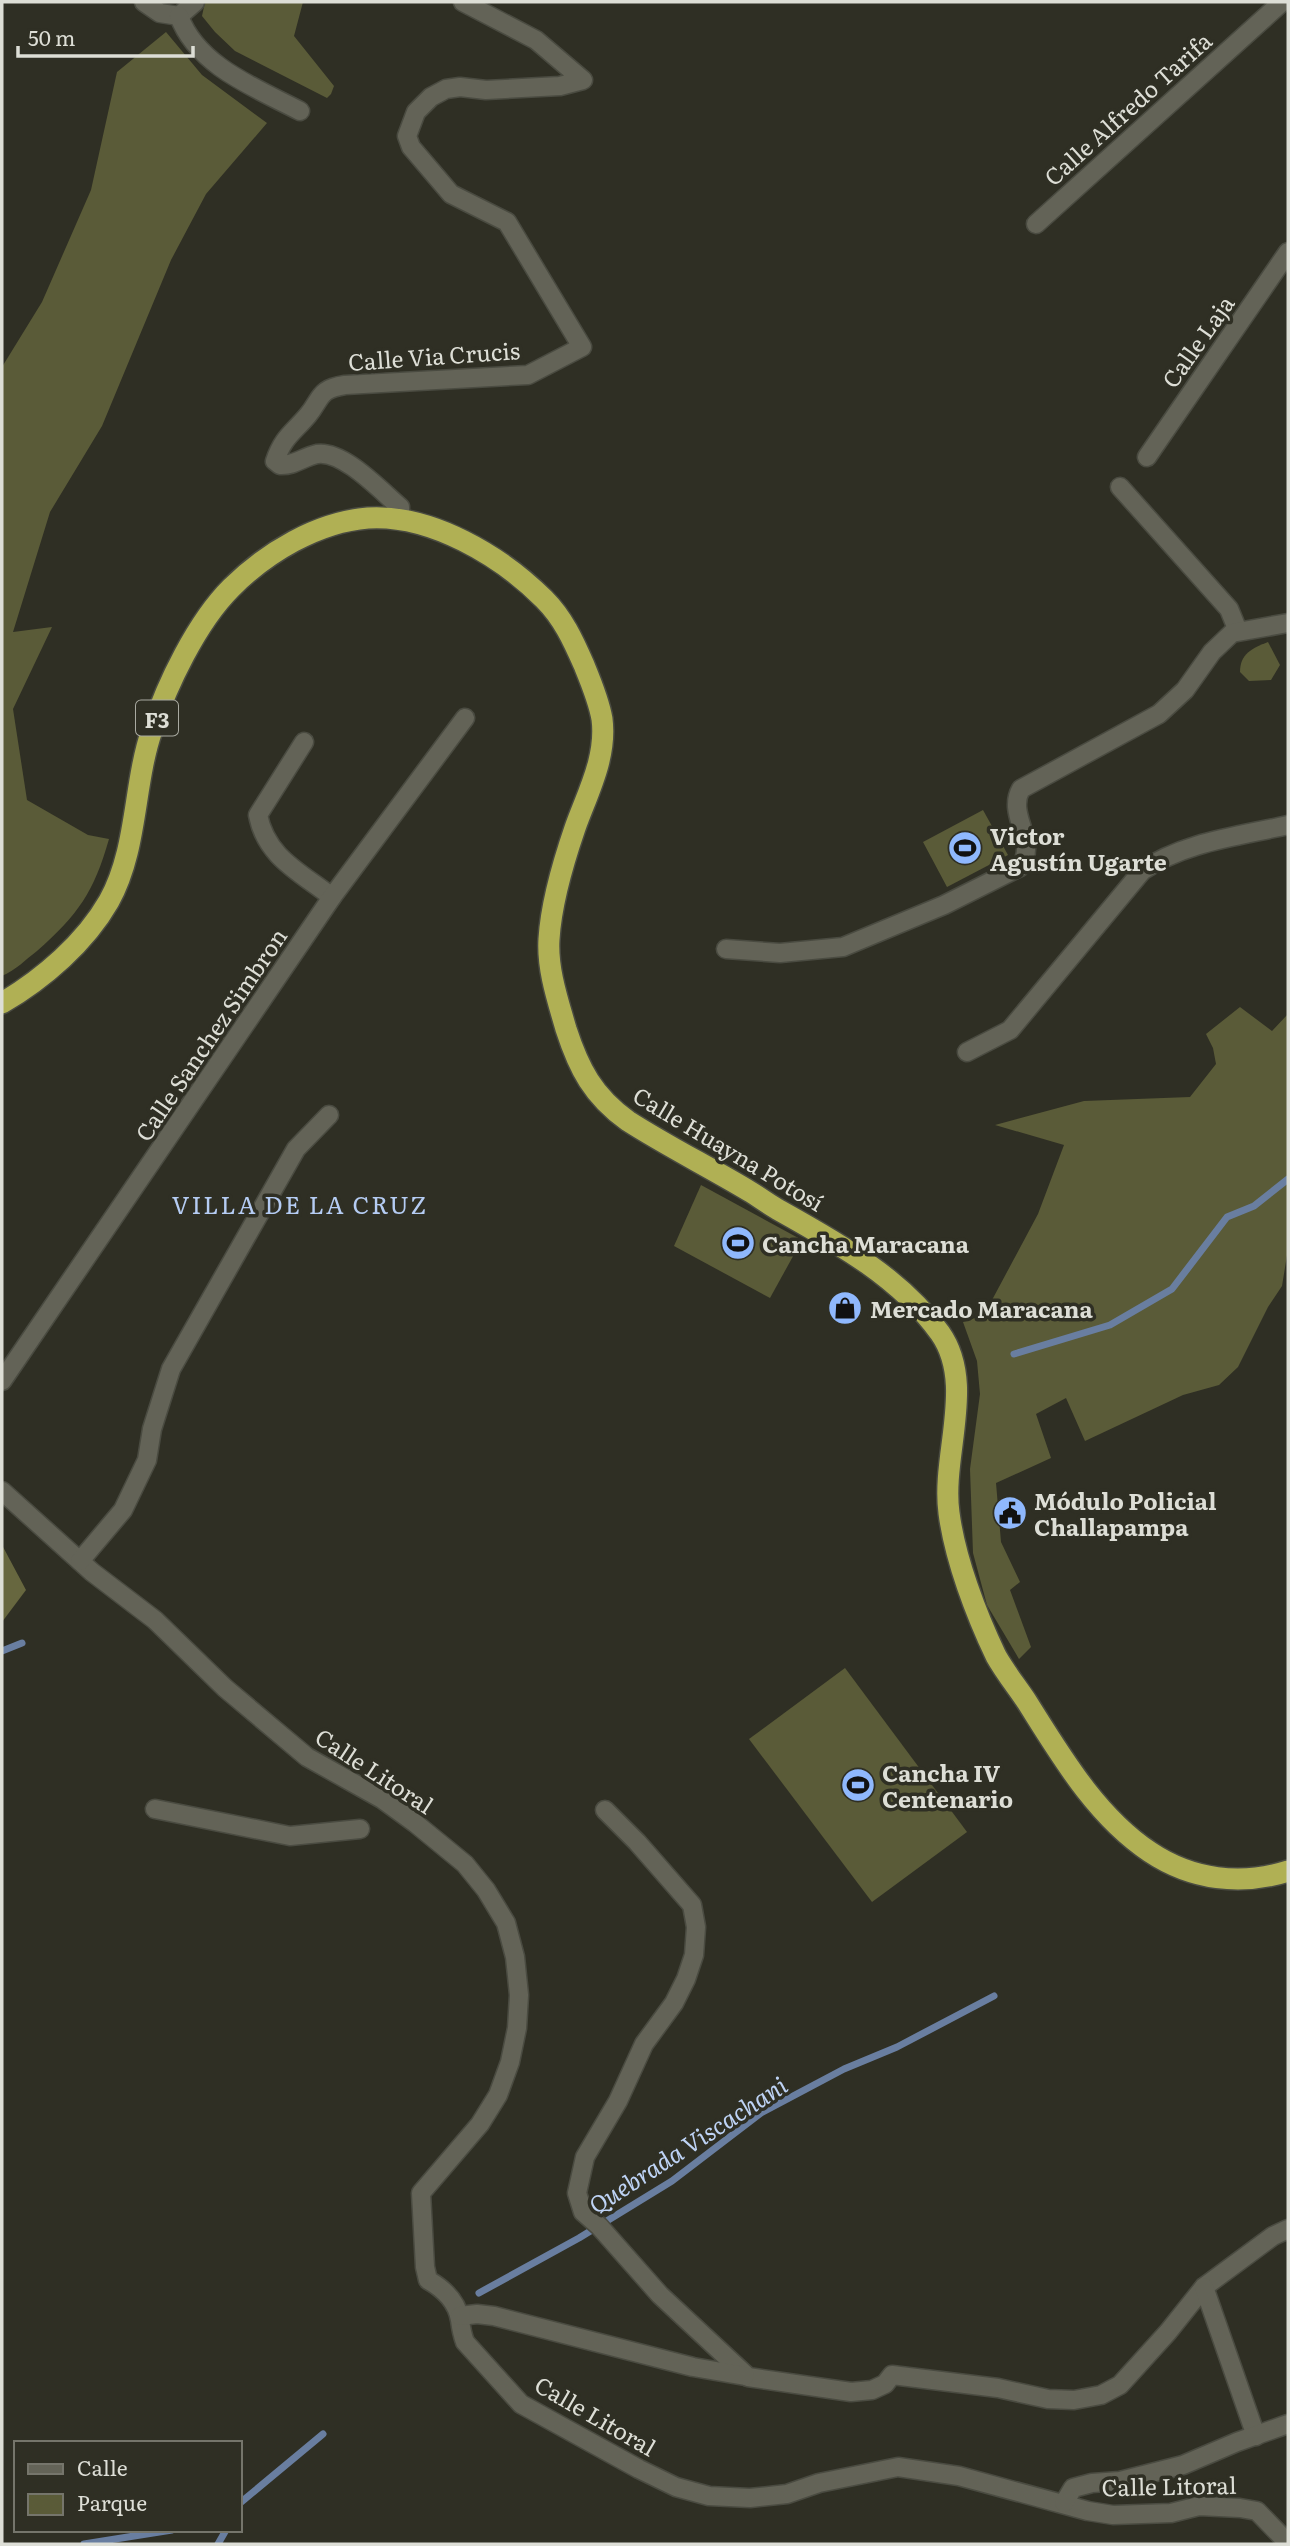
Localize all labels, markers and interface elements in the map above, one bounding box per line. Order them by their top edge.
scale bar [18,14,192,58]
text: 50 m [28,21,75,52]
street label: Calle Alfredo Tarifa [1036,23,1219,193]
street label: Calle Laja [1153,287,1242,394]
street label: Calle Via Crucis [347,332,521,378]
road number: F3 [136,700,178,736]
place label: Victor Agustín Ugarte [990,818,1167,878]
sports icon: Victor Agustín Ugarte [946,829,984,867]
street label: Calle Sanchez Simbron [126,921,294,1147]
street label: Calle Huayna Potosí [627,1077,831,1219]
district label: VILLA DE LA CRUZ [172,1186,428,1221]
sports icon: Cancha Maracana [719,1224,757,1262]
place label: Cancha Maracana [762,1226,970,1260]
shop icon: Mercado Maracana [826,1289,864,1327]
place label: Mercado Maracana [870,1291,1094,1325]
place label: Módulo Policial Challapampa [1034,1483,1216,1543]
public building icon: Módulo Policial Challapampa [991,1494,1029,1532]
street label: Calle Litoral [309,1719,441,1821]
place label: Cancha IV Centenario [882,1755,1013,1815]
sports icon: Cancha IV Centenario [839,1766,877,1804]
water label: Quebrada Viscachani [581,2067,793,2221]
street label: Calle Litoral [529,2367,663,2464]
legend [14,2441,242,2532]
text: Calle [77,2451,128,2482]
street label: Calle Litoral [1101,2467,1237,2503]
text: Parque [77,2486,147,2517]

